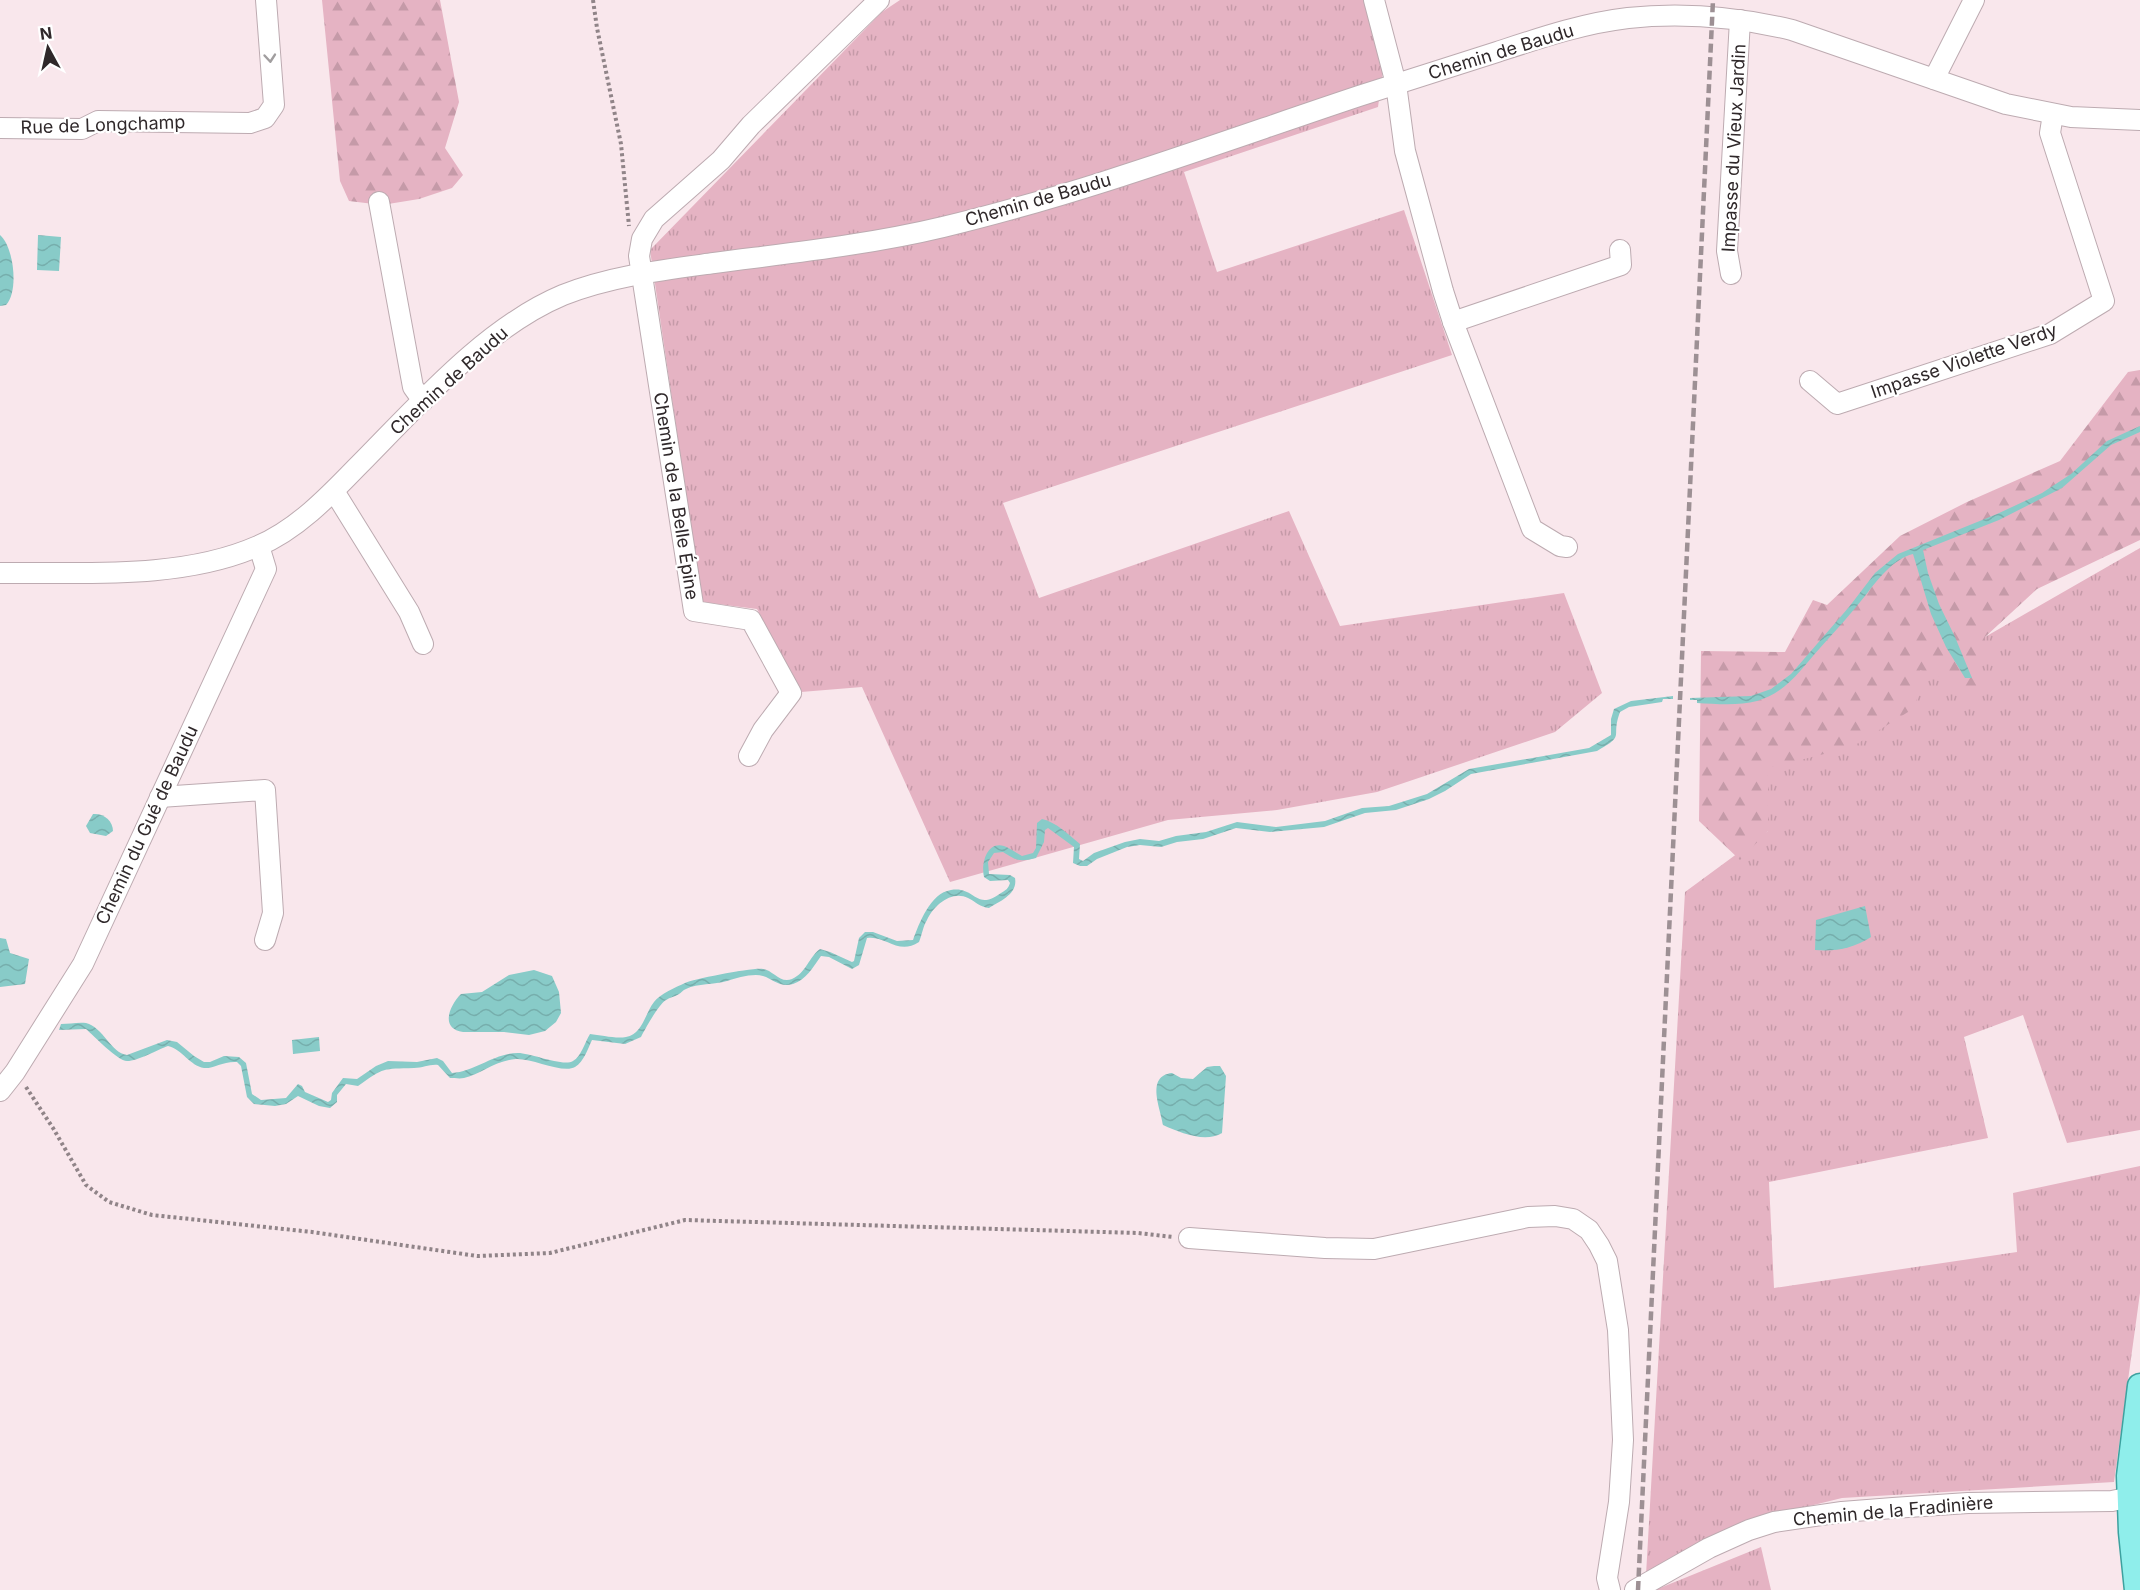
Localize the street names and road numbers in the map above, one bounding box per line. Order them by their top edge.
street label: Chemin de Baudu [1426,19,1576,84]
street label: Impasse du Vieux Jardin [1718,43,1749,253]
street label: Rue de Longchamp [20,111,186,138]
street label: Chemin de Baudu [962,169,1113,230]
street label: Impasse Violette Verdy [1868,319,2060,402]
street label: Chemin de Baudu [386,322,512,439]
street label: Chemin de la Belle Épine [650,390,704,601]
street label: Chemin du Gué de Baudu [91,722,202,928]
street label: Chemin de la Fradinière [1792,1491,1994,1530]

